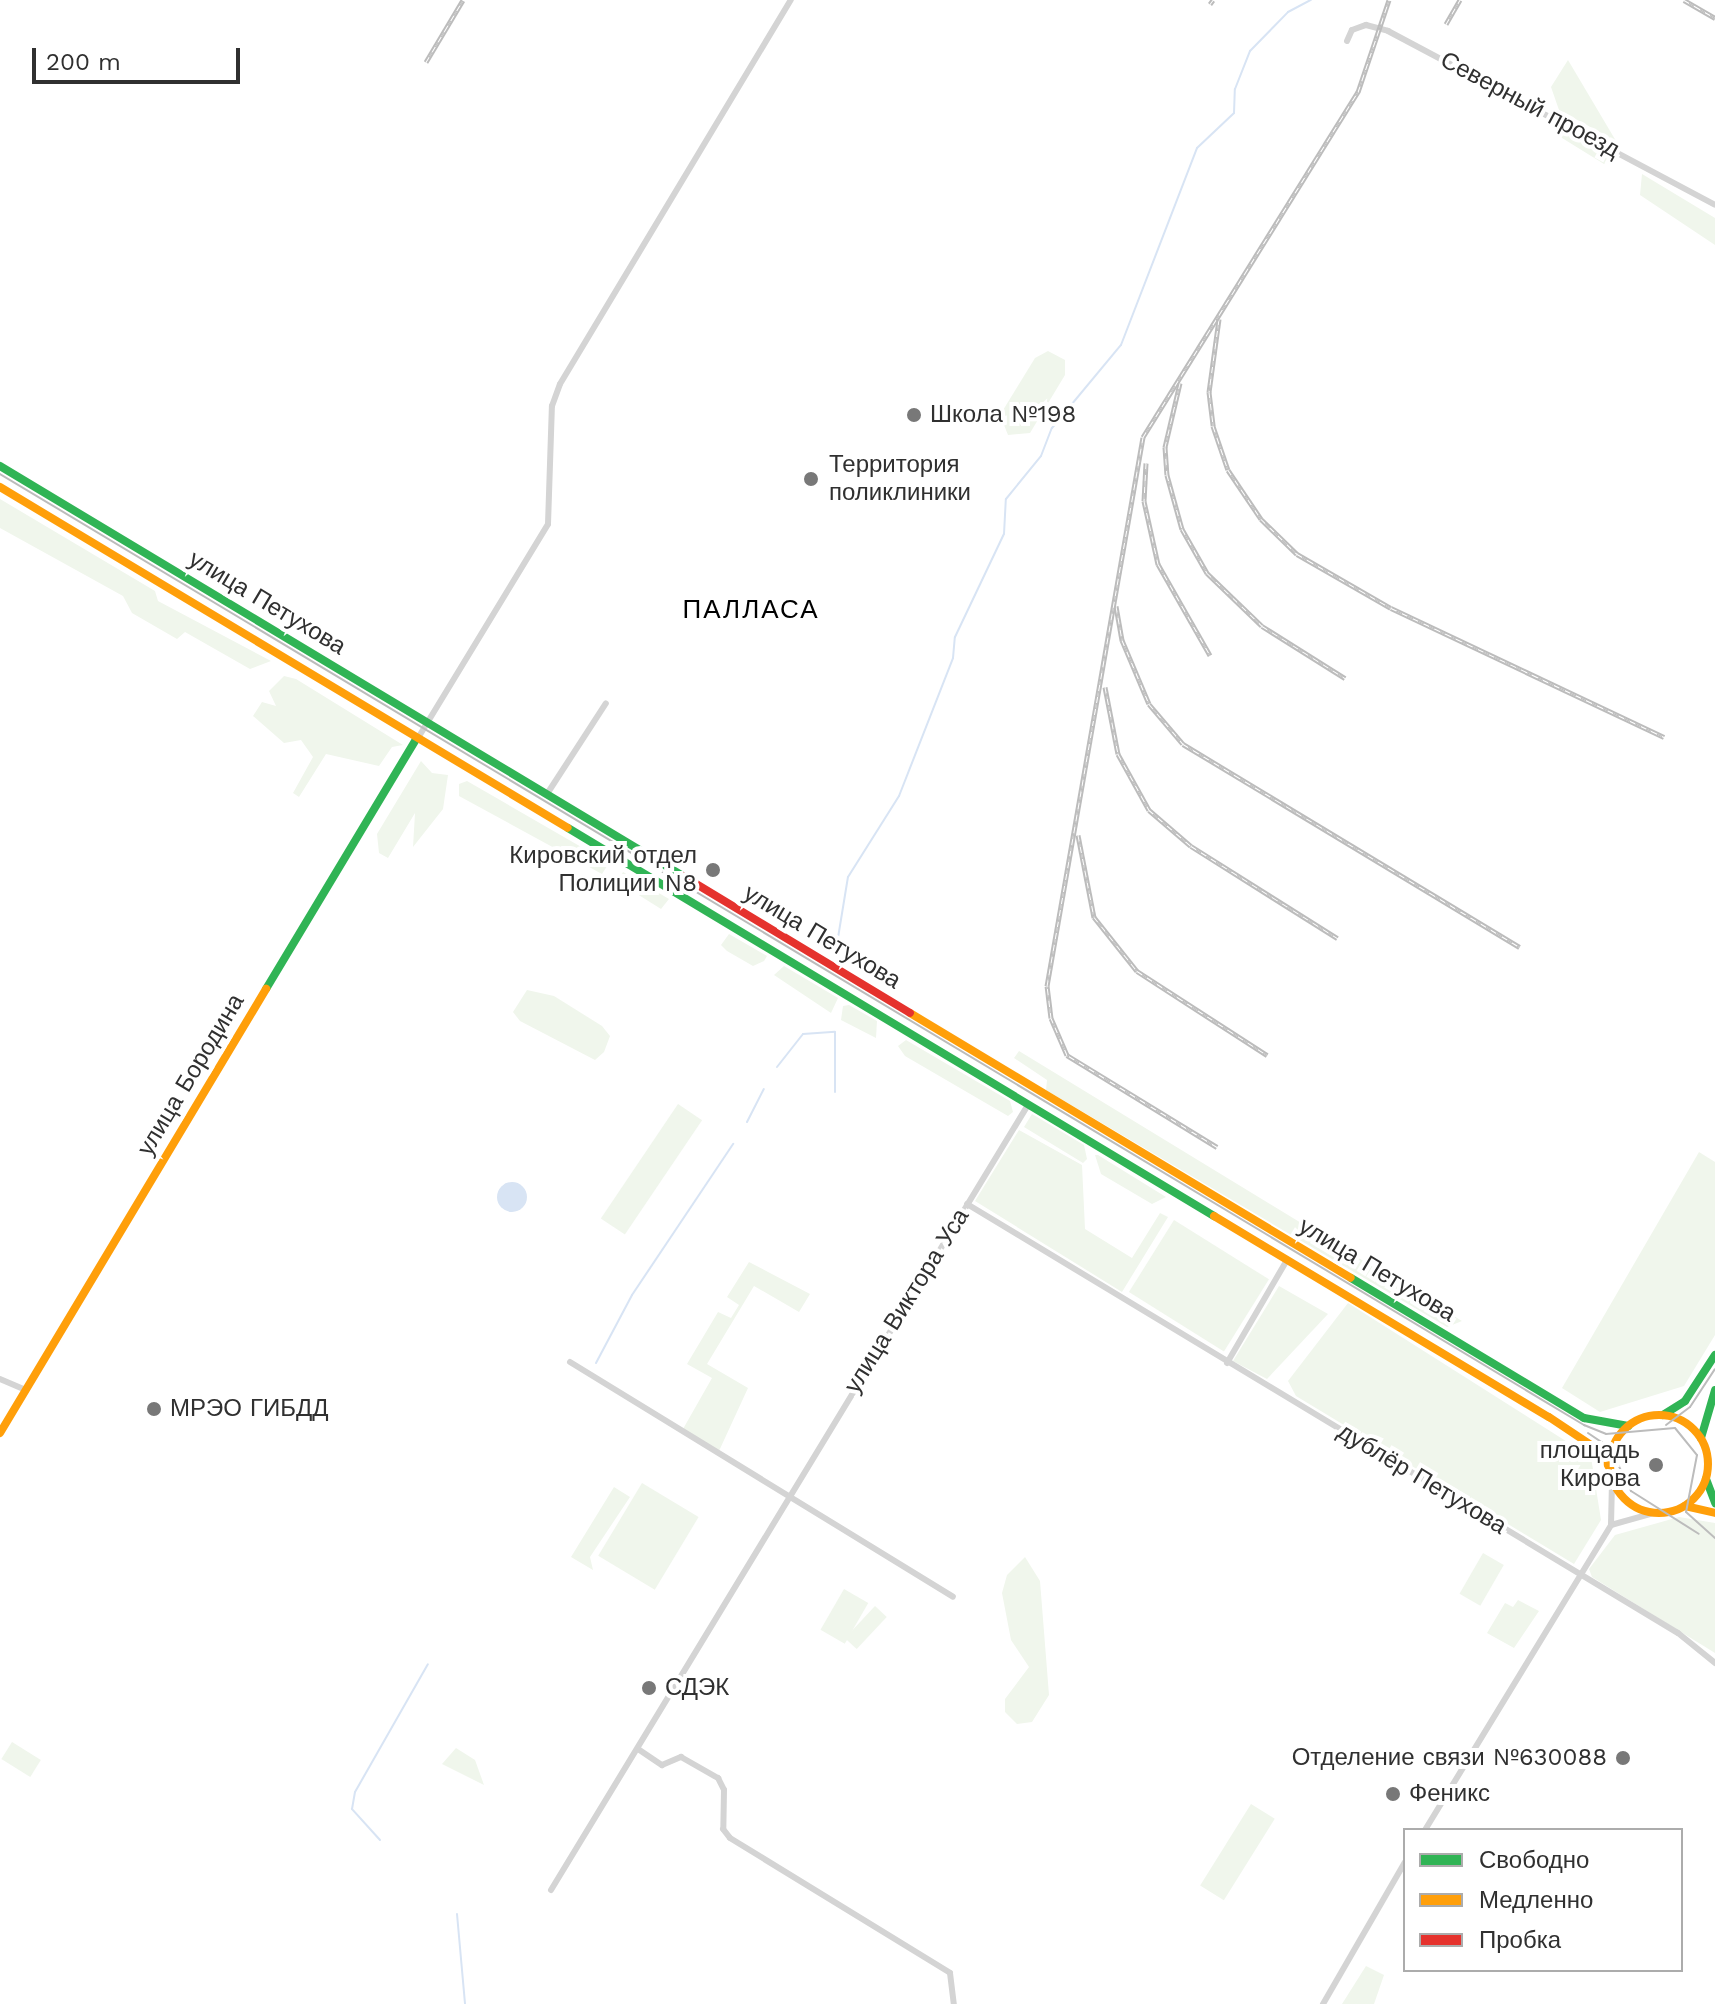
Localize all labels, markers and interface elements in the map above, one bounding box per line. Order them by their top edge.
scale bar [36,32,244,82]
street label: Северный проезд [1435,46,1625,164]
text: 200 m [46,48,121,76]
place label: Школа №198 [930,401,1076,429]
marker: Школа №198 [905,406,923,424]
place label: Территория поликлиники [829,451,971,507]
marker: Территория поликлиники [800,468,822,490]
street label: улица Петухова [183,545,351,661]
district label: ПАЛЛАСА [682,594,820,626]
place label: Кировский отдел Полиции N8 [509,842,697,898]
marker: Кировский отдел Полиции N8 [704,861,722,879]
street label: улица Петухова [738,879,906,995]
street label: улица Бородина [131,989,251,1161]
street label: улица Виктора Уса [839,1203,975,1399]
street label: улица Петухова [1293,1212,1461,1328]
place label: МРЭО ГИБДД [170,1395,329,1423]
marker: МРЭО ГИБДД [145,1400,163,1418]
street label: дублёр Петухова [1332,1417,1512,1541]
place label: площадь Кирова [1540,1437,1640,1493]
marker: площадь Кирова [1647,1456,1665,1474]
place label: СДЭК [665,1674,729,1702]
marker: СДЭК [640,1679,658,1697]
place label: Отделение связи №630088 [1292,1744,1607,1772]
marker: Отделение связи №630088 [1614,1749,1632,1767]
place label: Феникс [1409,1780,1490,1808]
marker: Феникс [1384,1785,1402,1803]
legend [1403,1828,1683,1972]
text: Свободно [1479,1846,1589,1874]
text: Медленно [1479,1886,1593,1914]
text: Пробка [1479,1926,1561,1954]

